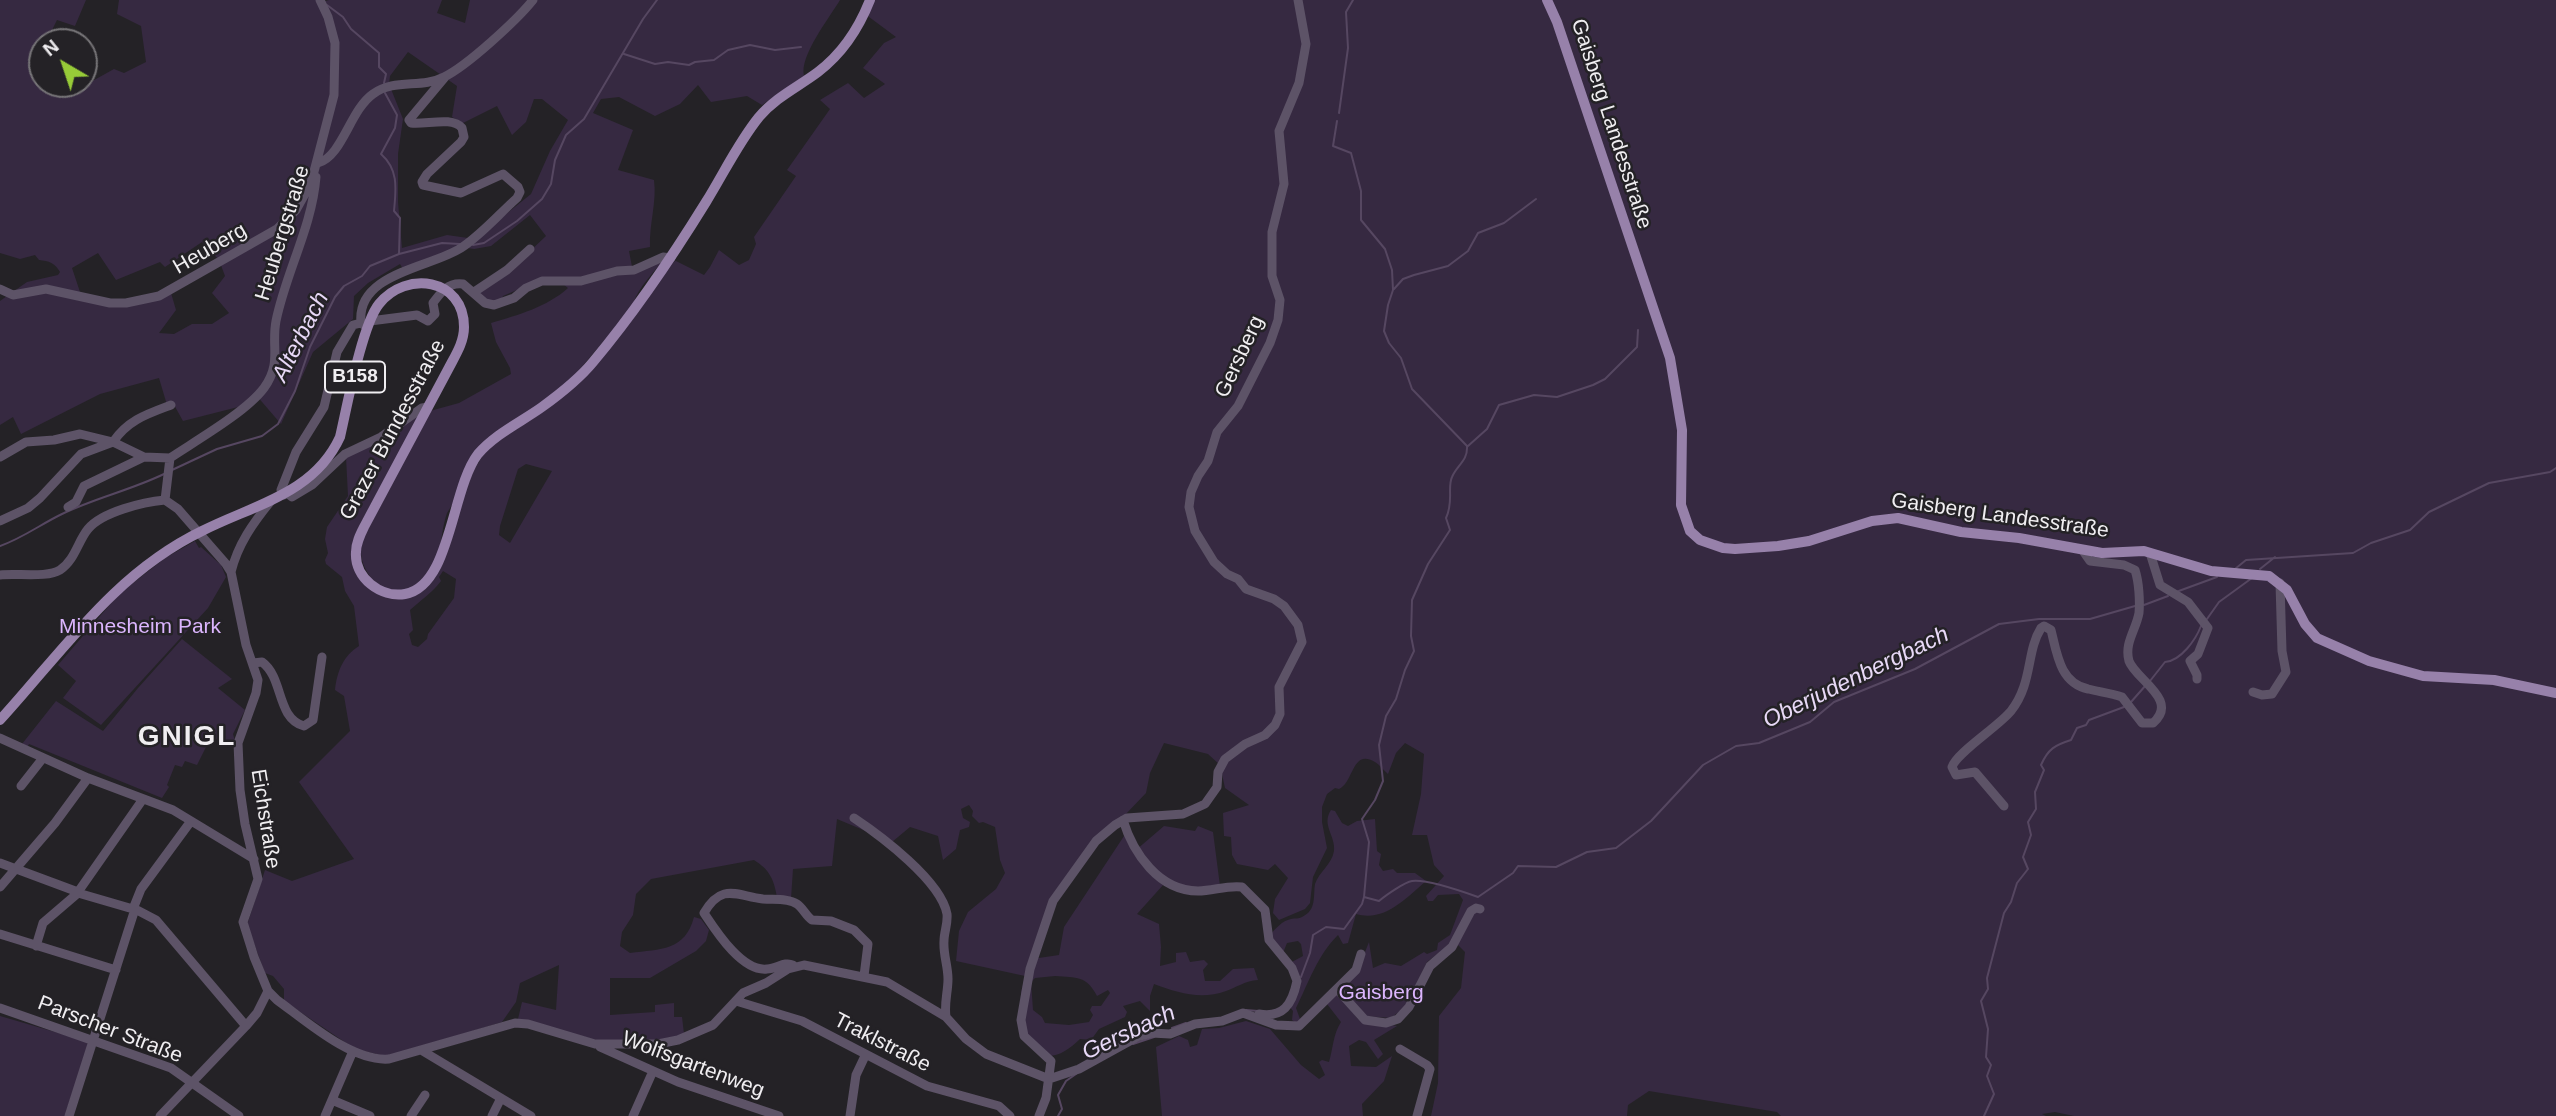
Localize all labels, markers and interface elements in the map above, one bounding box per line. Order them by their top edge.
street label: Gaisberg Landesstraße [1565,16,1657,232]
north arrow [28,28,98,98]
text: N [39,35,63,60]
street label: Heubergstraße [250,162,316,304]
street label: Heuberg [169,218,251,280]
water label: Alterbach [267,287,335,387]
street label: Gersberg [1210,312,1270,402]
street label: Grazer Bundesstraße [335,335,451,525]
road number: B158 [325,362,385,392]
street label: Gaisberg Landesstraße [1890,488,2110,544]
park label: Minnesheim Park [59,614,221,640]
water label: Oberjudenbergbach [1759,621,1953,735]
district label: GNIGL [138,720,236,754]
street label: Eichstraße [245,767,285,871]
park label: Gaisberg [1338,980,1424,1006]
street label: Parscher Straße [34,991,186,1069]
water label: Gersbach [1078,999,1180,1067]
street label: Traklstraße [829,1008,935,1078]
street label: Wolfsgartenweg [618,1026,768,1104]

